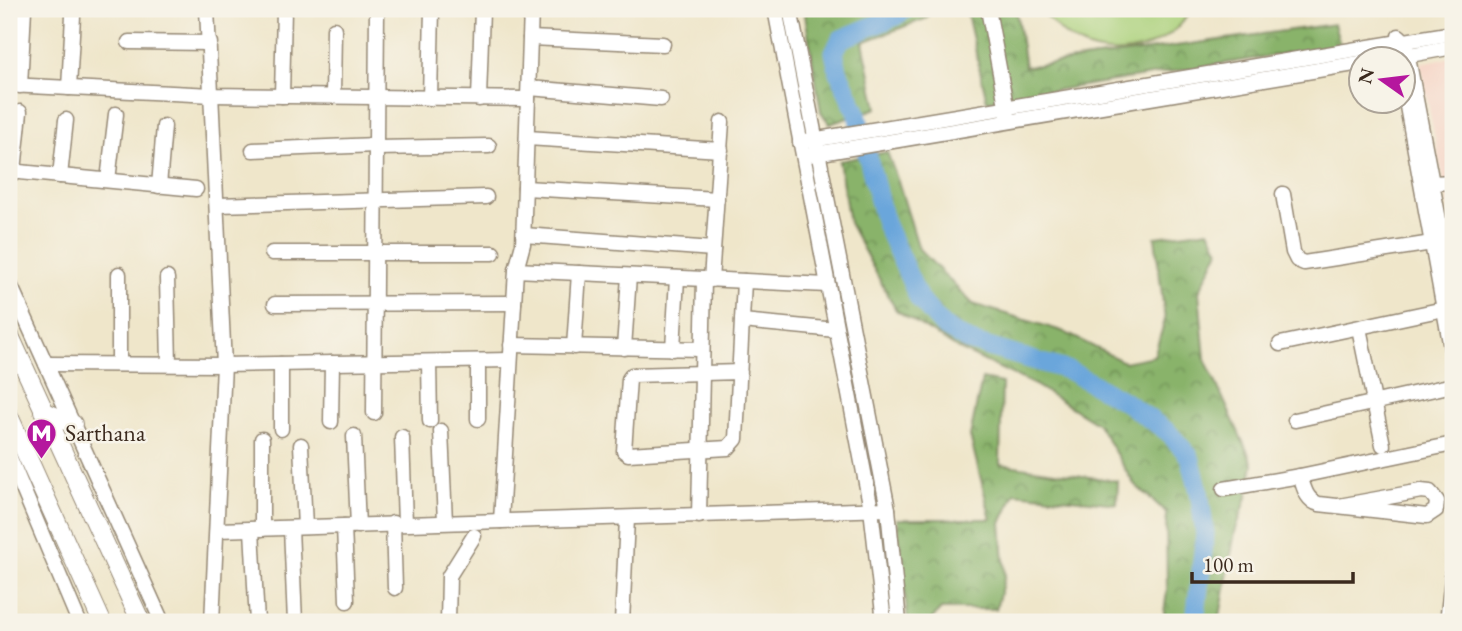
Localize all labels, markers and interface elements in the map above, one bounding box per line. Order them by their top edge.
north arrow [1346,46,1416,116]
text: N [1352,65,1380,86]
metro station icon: Sarthana [25,416,59,460]
place label: Sarthana [65,417,146,448]
scale bar [1192,540,1354,584]
text: 100 m [1203,551,1254,578]

